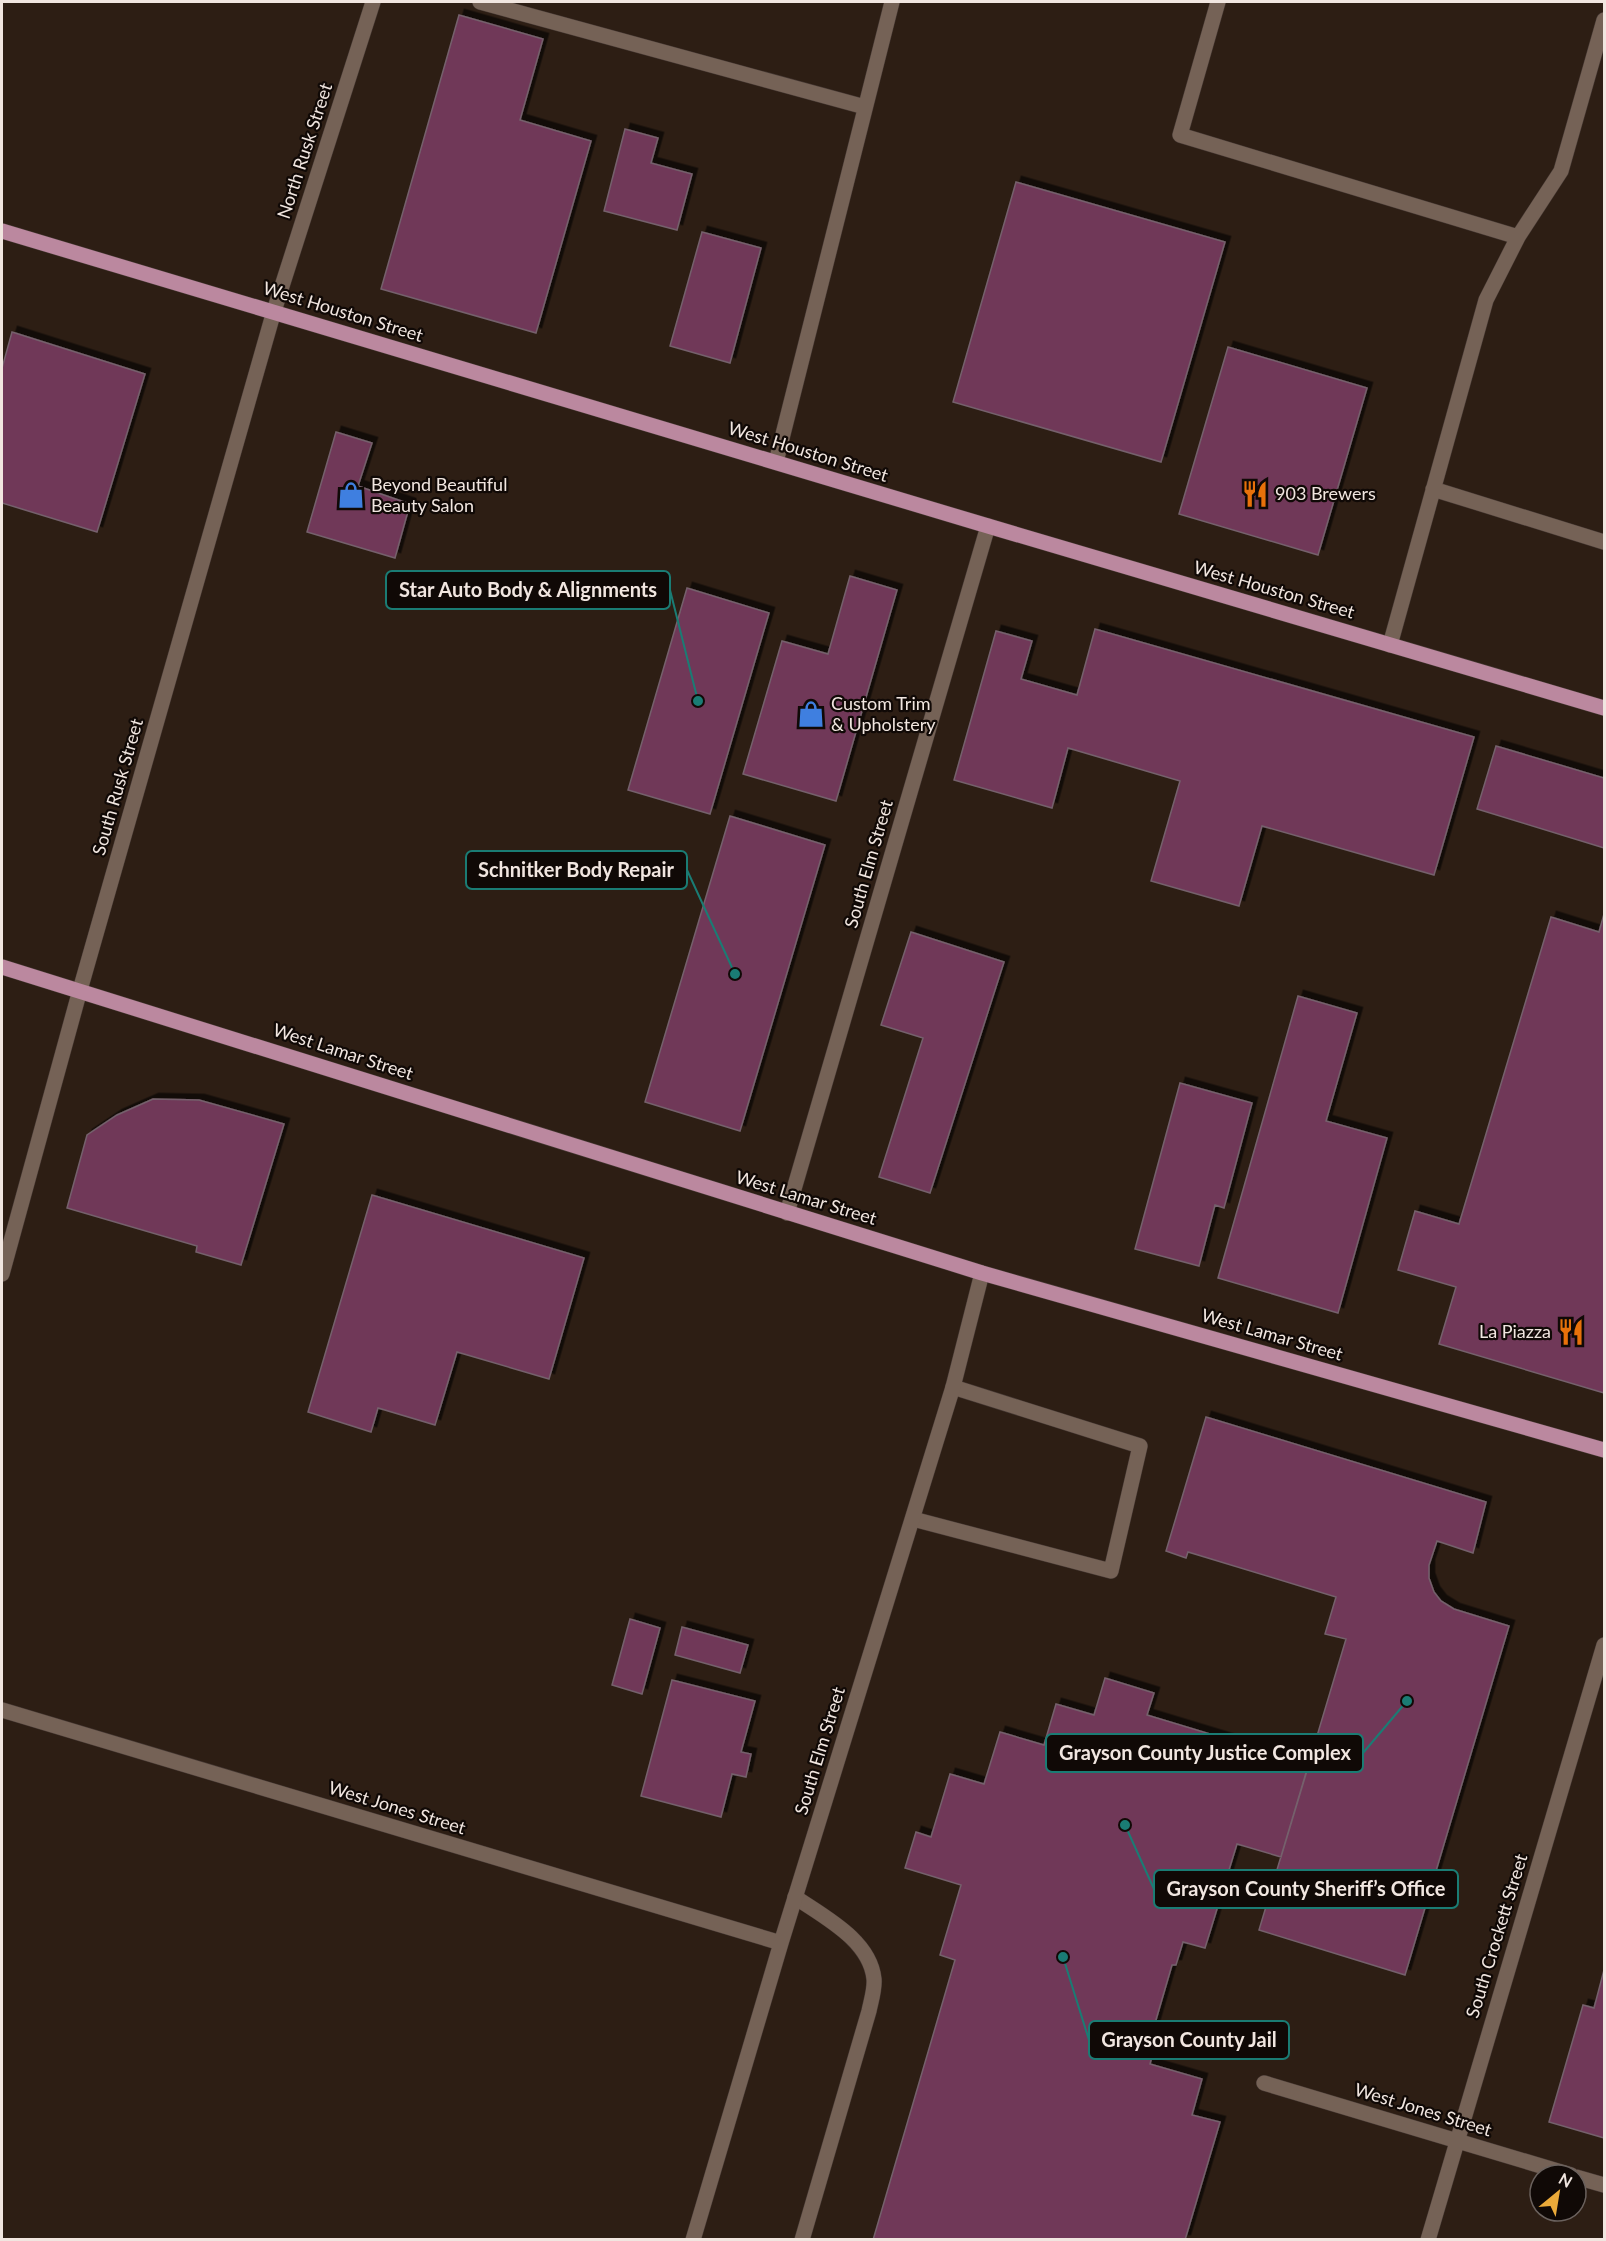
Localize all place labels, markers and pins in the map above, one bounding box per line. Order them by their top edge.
place label: Beyond Beautiful Beauty Salon [371,473,507,516]
restaurant icon: 903 Brewers [1240,479,1270,509]
shop icon: Beyond Beautiful Beauty Salon [336,480,366,510]
place label: 903 Brewers [1275,482,1376,504]
callout: Star Auto Body & Alignments [386,571,670,609]
place label: Custom Trim & Upholstery [831,692,936,735]
shop icon: Custom Trim & Upholstery [796,699,826,729]
callout: Schnitker Body Repair [466,851,687,889]
restaurant icon: La Piazza [1556,1317,1586,1347]
place label: La Piazza [1479,1320,1551,1342]
callout: Grayson County Justice Complex [1046,1734,1363,1772]
callout: Grayson County Sheriff’s Office [1154,1870,1458,1908]
callout: Grayson County Jail [1089,2021,1289,2059]

